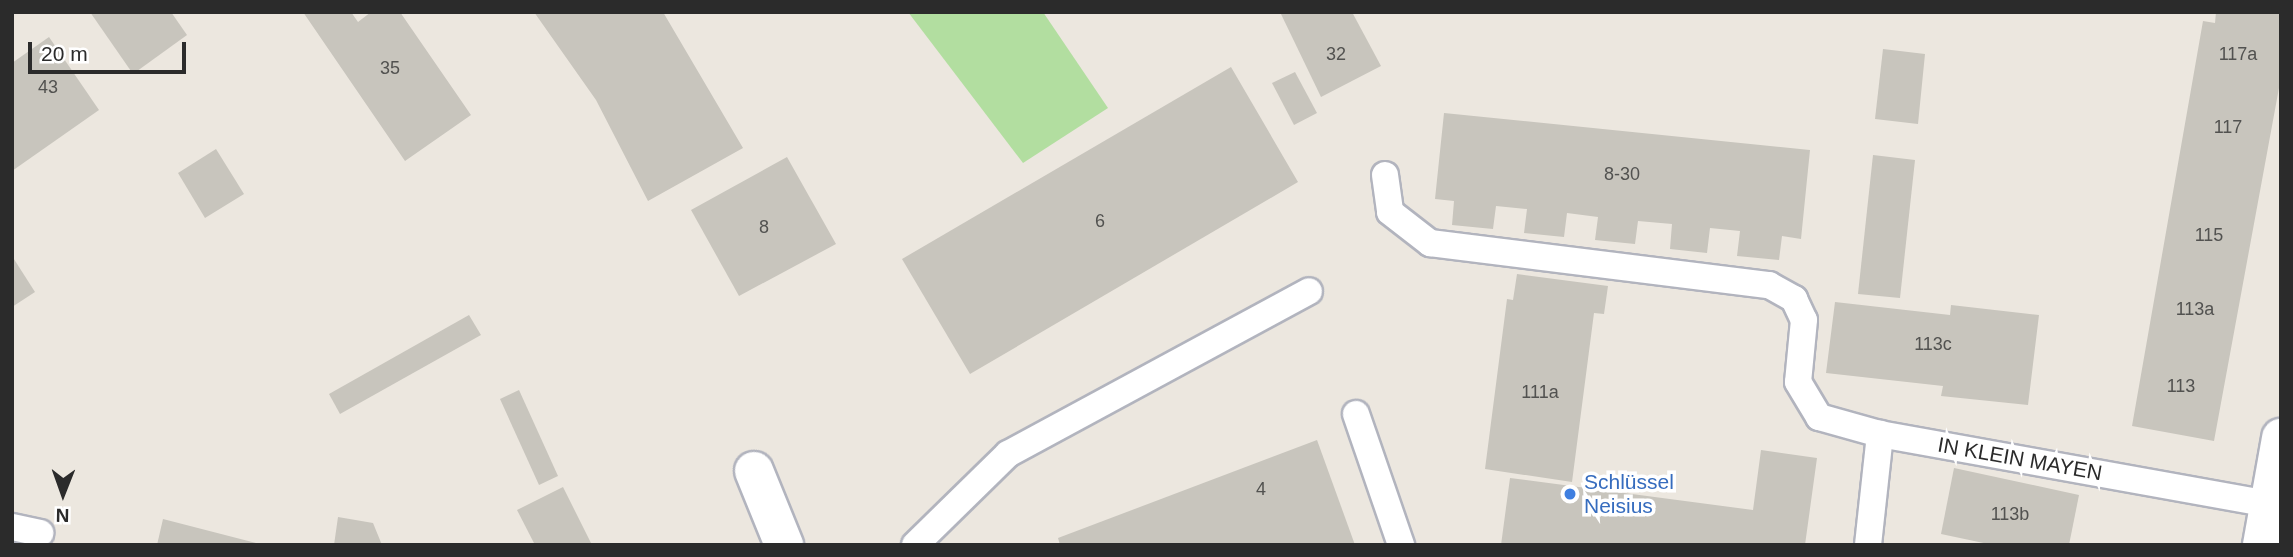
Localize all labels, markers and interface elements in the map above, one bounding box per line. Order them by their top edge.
scale bar [32,28,189,72]
text: 20 m [41,42,88,65]
house number: 32 [1326,43,1346,65]
house number: 117a [2219,43,2257,65]
house number: 35 [380,57,400,79]
house number: 43 [38,76,58,98]
house number: 117 [2214,116,2242,138]
house number: 8-30 [1604,163,1640,185]
house number: 6 [1095,210,1105,232]
house number: 8 [759,216,769,238]
house number: 115 [2195,224,2223,246]
house number: 113a [2176,298,2214,320]
house number: 113c [1914,333,1952,355]
house number: 113 [2167,375,2195,397]
house number: 111a [1521,381,1559,403]
street label: IN KLEIN MAYEN [1936,432,2104,486]
north arrow [28,459,98,529]
place label: Schlüssel Neisius [1584,469,1674,519]
house number: 4 [1256,478,1266,500]
marker: Schlüssel Neisius [1562,486,1578,502]
house number: 113b [1991,503,2029,525]
text: N [56,505,70,526]

